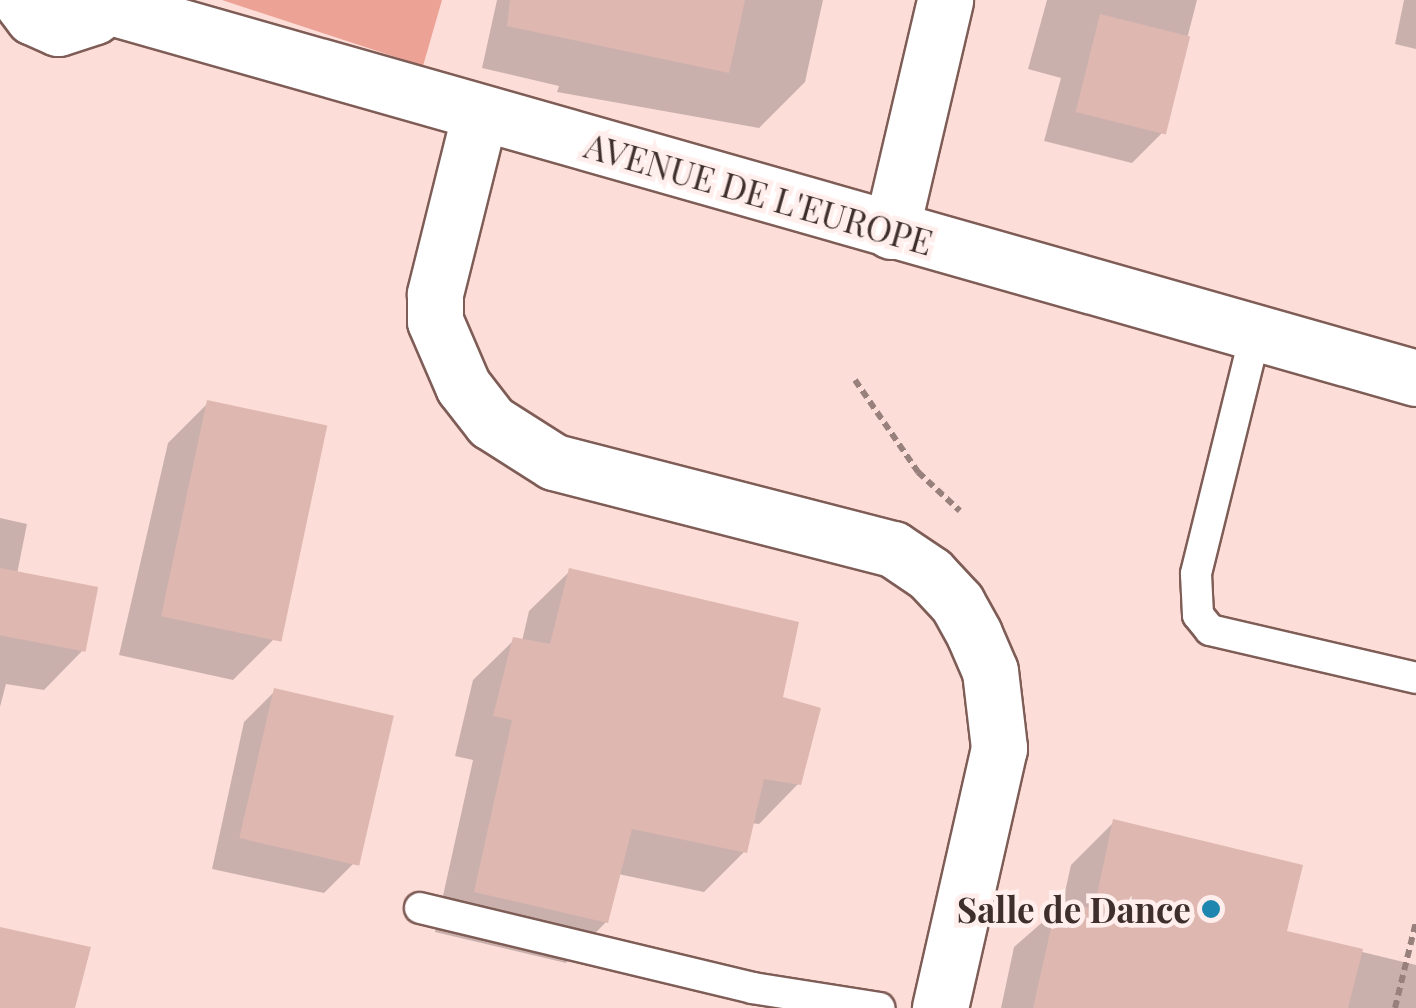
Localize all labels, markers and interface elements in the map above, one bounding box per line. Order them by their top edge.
street label: AVENUE DE L'EUROPE [580,123,938,263]
place label: Salle de Dance [957,888,1191,930]
marker: Salle de Dance [1200,898,1222,920]

